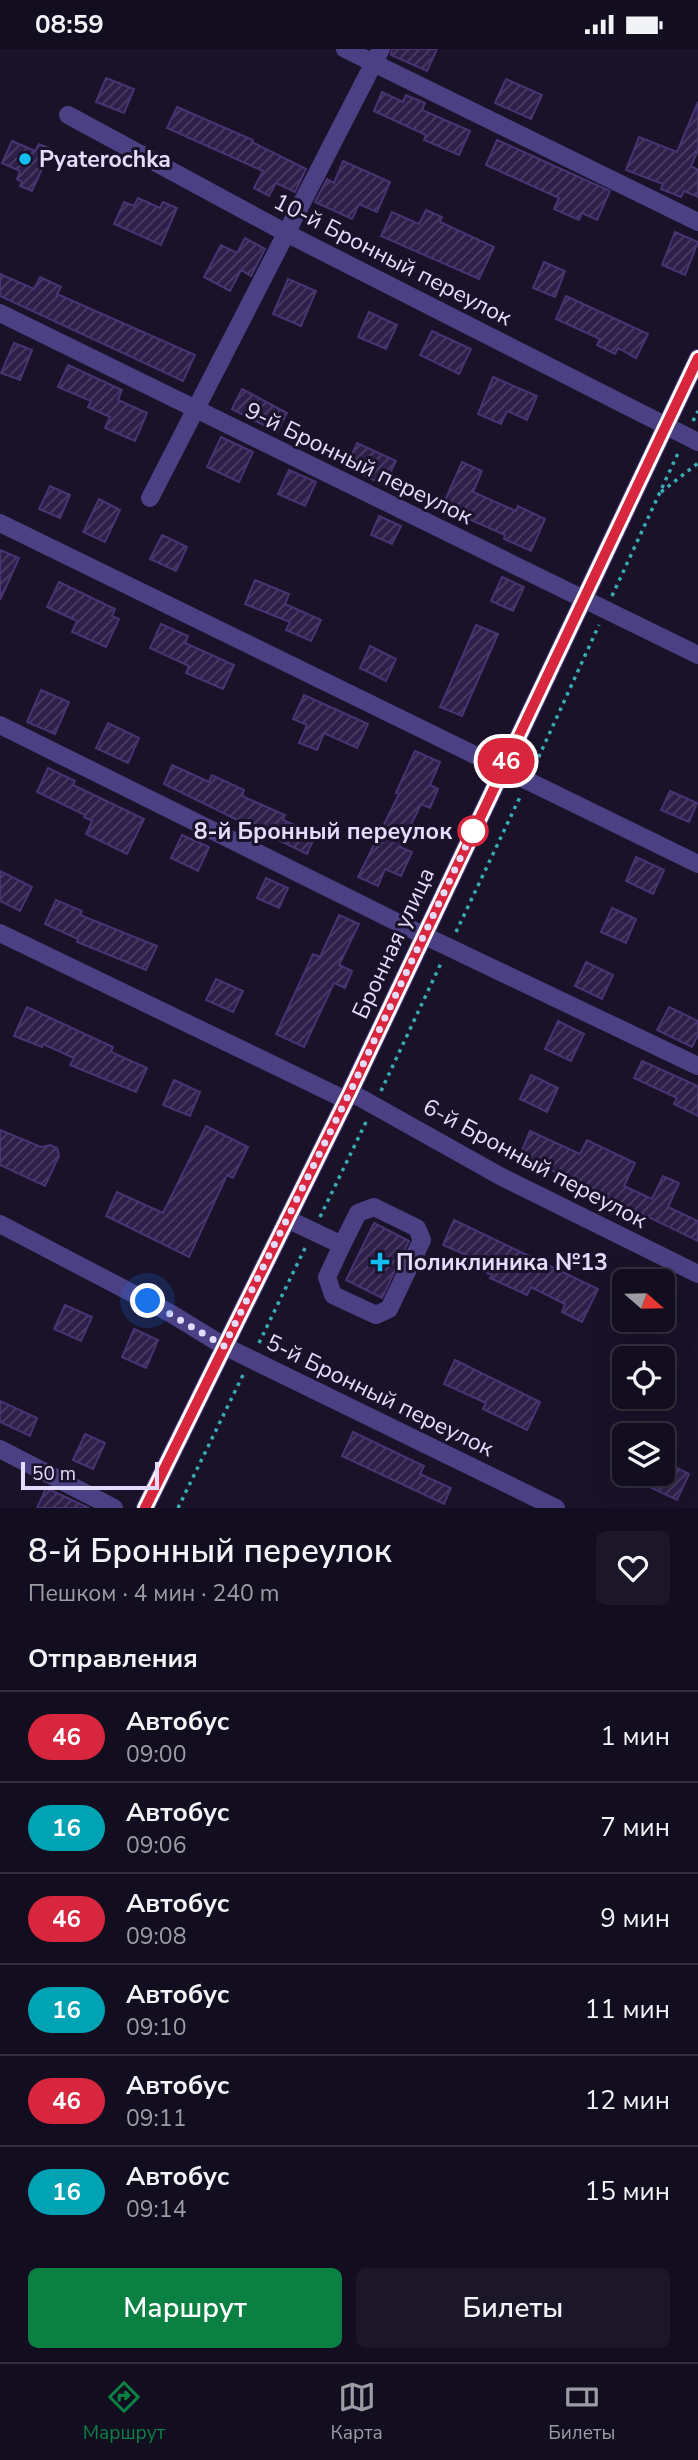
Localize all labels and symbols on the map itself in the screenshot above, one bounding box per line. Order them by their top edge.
place label: Pyaterochka [39,144,171,175]
marker: Pyaterochka [17,151,33,167]
street label: 10-й Бронный переулок [268,186,518,333]
street label: 9-й Бронный переулок [240,395,478,532]
line badge: 46 [475,738,538,784]
place label: 8-й Бронный переулок [194,816,452,847]
marker: 8-й Бронный переулок [458,816,488,846]
street label: Бронная улица [345,862,442,1024]
street label: 6-й Бронный переулок [417,1091,653,1236]
place label: Поликлиника №13 [396,1247,608,1278]
marker: Поликлиника №13 [370,1252,390,1272]
north arrow [612,1269,676,1332]
your location [130,1283,165,1318]
street label: 5-й Бронный переулок [261,1327,499,1464]
scale bar [21,1459,159,1491]

